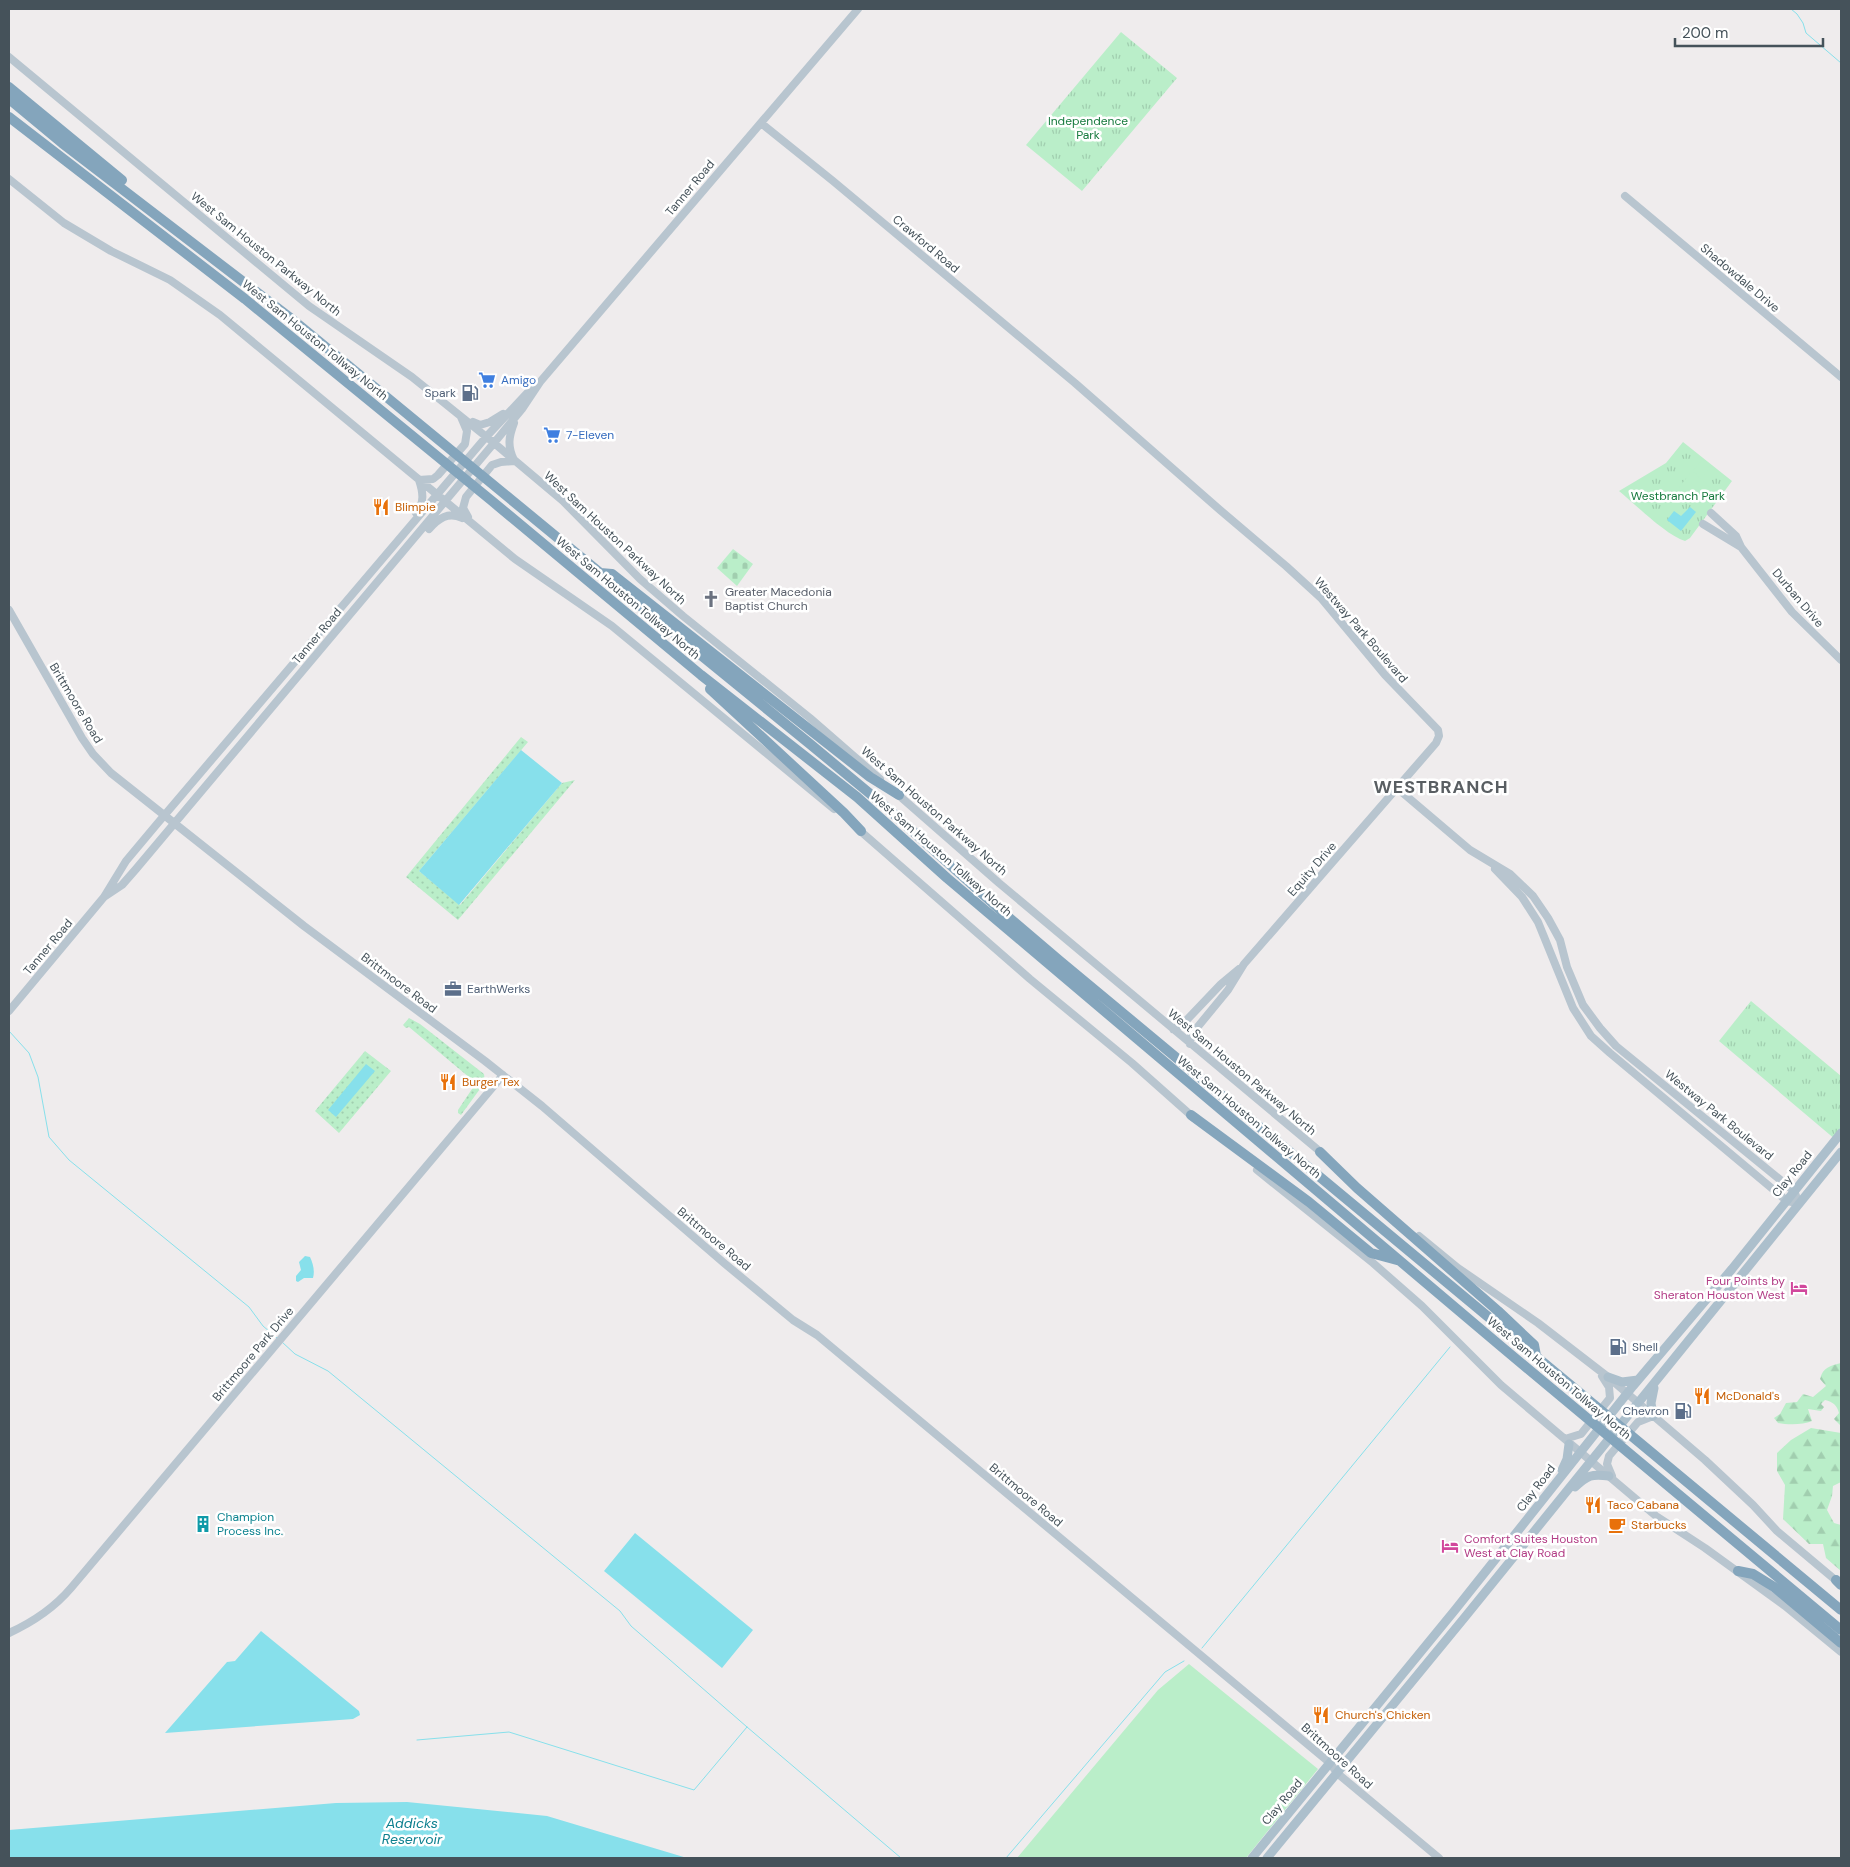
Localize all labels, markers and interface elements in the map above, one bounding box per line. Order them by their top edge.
scale bar [1675,15,1822,47]
text: 200 m [1682,23,1728,43]
park label: Independence Park [1048,113,1128,143]
street label: Tanner Road [662,157,718,219]
street label: West Sam Houston Parkway North [188,188,344,320]
street label: Crawford Road [889,211,963,277]
street label: Shadowdale Drive [1697,240,1783,316]
street label: West Sam Houston Tollway North [239,276,391,404]
supermarket icon: Amigo [477,370,497,390]
place label: Amigo [501,372,536,388]
fuel station icon: Spark [460,383,480,403]
place label: Spark [425,385,456,401]
supermarket icon: 7-Eleven [542,425,562,445]
place label: 7-Eleven [566,427,614,443]
street label: West Sam Houston Parkway North [540,468,690,608]
park label: Westbranch Park [1631,488,1725,504]
restaurant icon: Blimpie [371,497,391,517]
place label: Blimpie [395,499,436,515]
street label: West Sam Houston Tollway North [553,533,703,663]
street label: Durban Drive [1769,565,1827,631]
street label: Westway Park Boulevard [1311,574,1411,686]
place label: Greater Macedonia Baptist Church [725,584,832,614]
church icon: Greater Macedonia Baptist Church [701,589,721,609]
street label: Tanner Road [289,605,345,667]
street label: Brittmoore Road [46,660,106,746]
street label: West Sam Houston Parkway North [858,743,1011,879]
district label: WESTBRANCH [1373,775,1509,799]
street label: West Sam Houston Tollway North [867,788,1015,920]
street label: Equity Drive [1284,838,1340,900]
street label: Tanner Road [20,916,76,978]
street label: Brittmoore Road [358,949,440,1017]
office icon: EarthWerks [443,979,463,999]
place label: EarthWerks [467,981,530,997]
street label: West Sam Houston Parkway North [1165,1005,1320,1139]
street label: West Sam Houston Tollway North [1174,1052,1324,1182]
street label: Westway Park Boulevard [1661,1066,1777,1164]
restaurant icon: Burger Tex [438,1072,458,1092]
place label: Burger Tex [462,1074,520,1090]
street label: Clay Road [1768,1147,1816,1201]
street label: Brittmoore Road [674,1204,754,1274]
place label: Four Points by Sheraton Houston West [1654,1273,1785,1303]
hotel icon: Four Points by Sheraton Houston West [1789,1278,1809,1298]
street label: Brittmoore Park Drive [209,1303,297,1405]
street label: West Sam Houston Tollway North [1484,1313,1634,1443]
fuel station icon: Shell [1608,1337,1628,1357]
place label: Shell [1632,1339,1658,1355]
restaurant icon: McDonald's [1692,1386,1712,1406]
place label: McDonald's [1716,1388,1780,1404]
fuel station icon: Chevron [1673,1401,1693,1421]
place label: Chevron [1622,1403,1669,1419]
street label: Brittmoore Road [986,1460,1066,1530]
street label: Clay Road [1513,1461,1559,1515]
restaurant icon: Taco Cabana [1583,1495,1603,1515]
place label: Taco Cabana [1607,1497,1679,1513]
place label: Champion Process Inc. [217,1509,283,1539]
building icon: Champion Process Inc. [193,1514,213,1534]
cafe icon: Starbucks [1607,1515,1627,1535]
place label: Starbucks [1631,1517,1687,1533]
place label: Comfort Suites Houston West at Clay Road [1464,1531,1598,1561]
hotel icon: Comfort Suites Houston West at Clay Road [1440,1536,1460,1556]
restaurant icon: Church's Chicken [1311,1705,1331,1725]
place label: Church's Chicken [1335,1707,1431,1723]
street label: Brittmoore Road [1298,1720,1376,1792]
street label: Clay Road [1258,1776,1306,1828]
water label: Addicks Reservoir [382,1814,443,1848]

